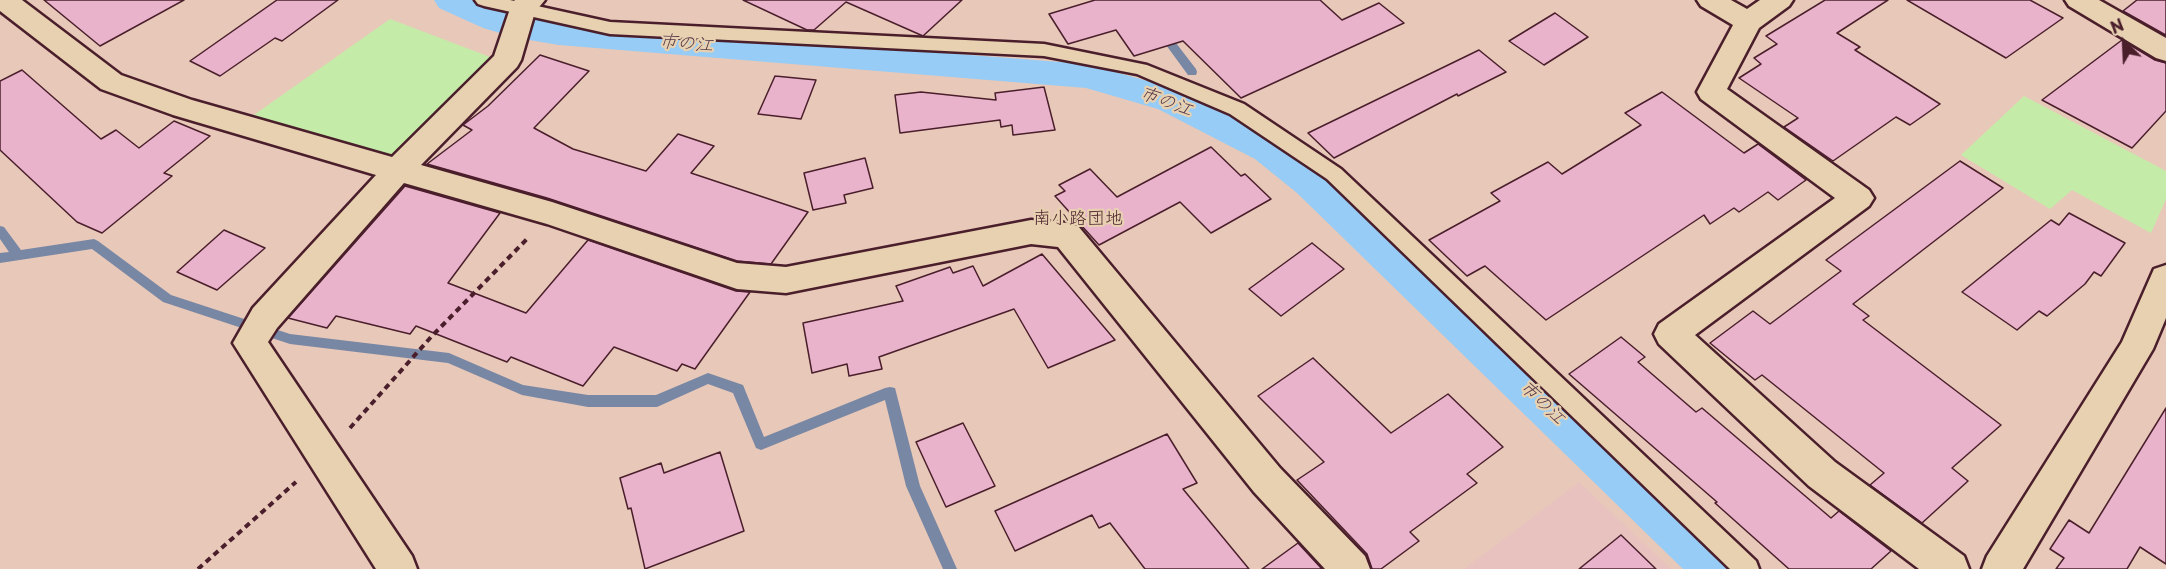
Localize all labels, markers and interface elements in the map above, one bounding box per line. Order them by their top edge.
north arrow [2094,12,2154,72]
text: N [2106,12,2127,39]
water label: 市の江 [658,31,714,57]
water label: 市の江 [1137,82,1195,122]
district label: 南小路団地 [1033,208,1123,230]
water label: 市の江 [1515,376,1569,430]

